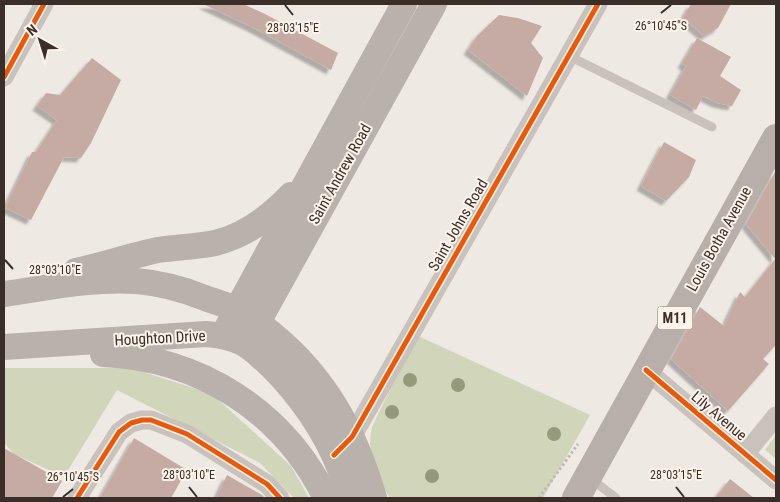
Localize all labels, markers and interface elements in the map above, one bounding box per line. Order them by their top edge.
north arrow [15,15,65,65]
text: 26°10'45"S [635,19,687,33]
text: N [23,21,40,39]
text: 28°03'15"E [267,21,319,35]
street label: Saint Andrew Road [305,121,375,227]
street label: Saint Johns Road [424,176,492,274]
street label: Louis Botha Avenue [683,184,755,294]
text: 28°03'10"E [29,263,81,277]
road number: M11 [658,306,692,330]
street label: Houghton Drive [114,327,206,349]
street label: Lily Avenue [688,388,750,444]
text: 28°03'10"E [163,468,215,482]
text: 28°03'15"E [650,468,702,482]
text: 26°10'45"S [47,470,99,484]

